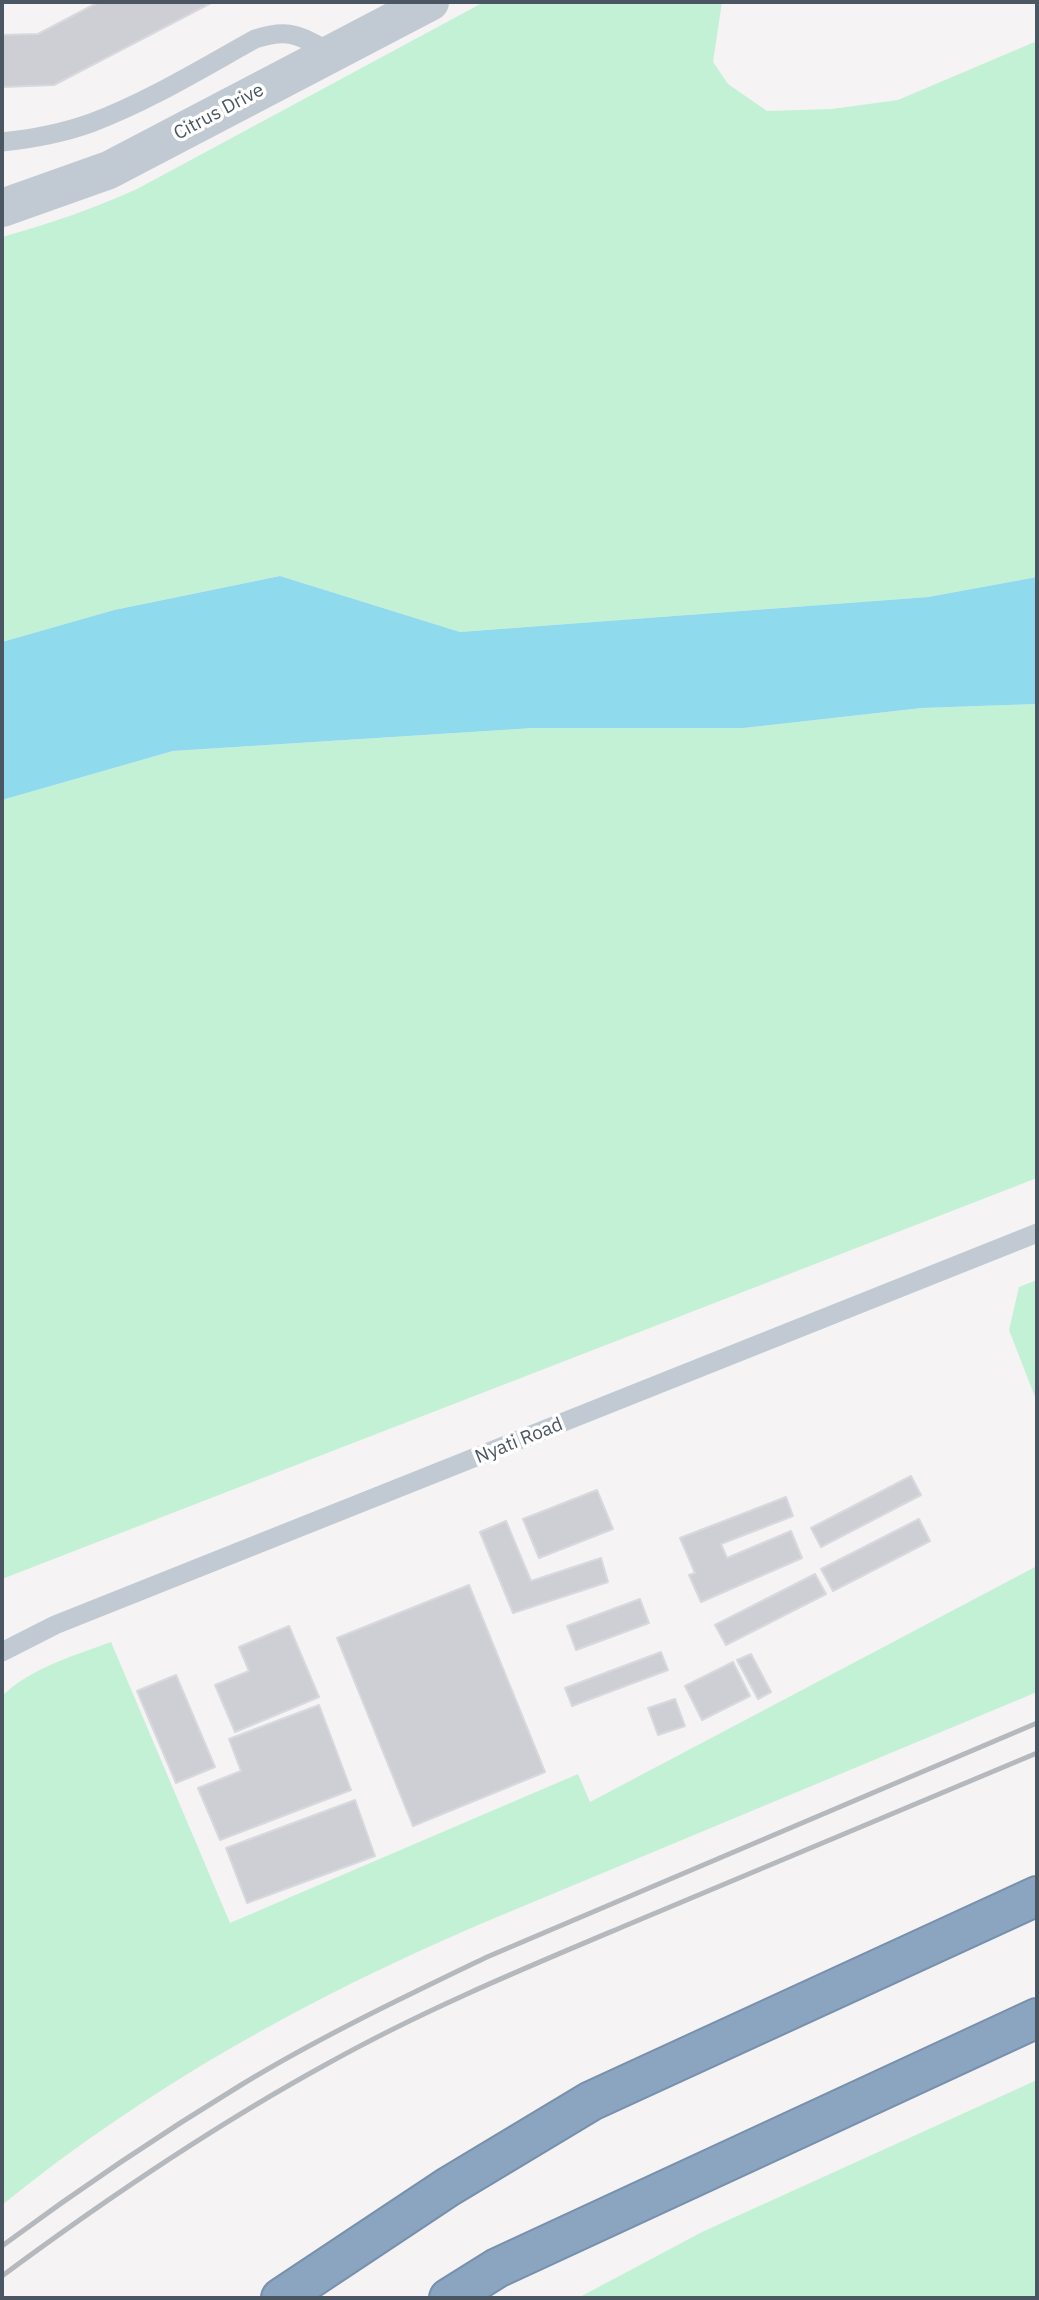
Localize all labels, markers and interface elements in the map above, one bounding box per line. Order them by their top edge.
street label: Citrus Drive [170,79,268,145]
street label: Nyati Road [472,1413,566,1469]

